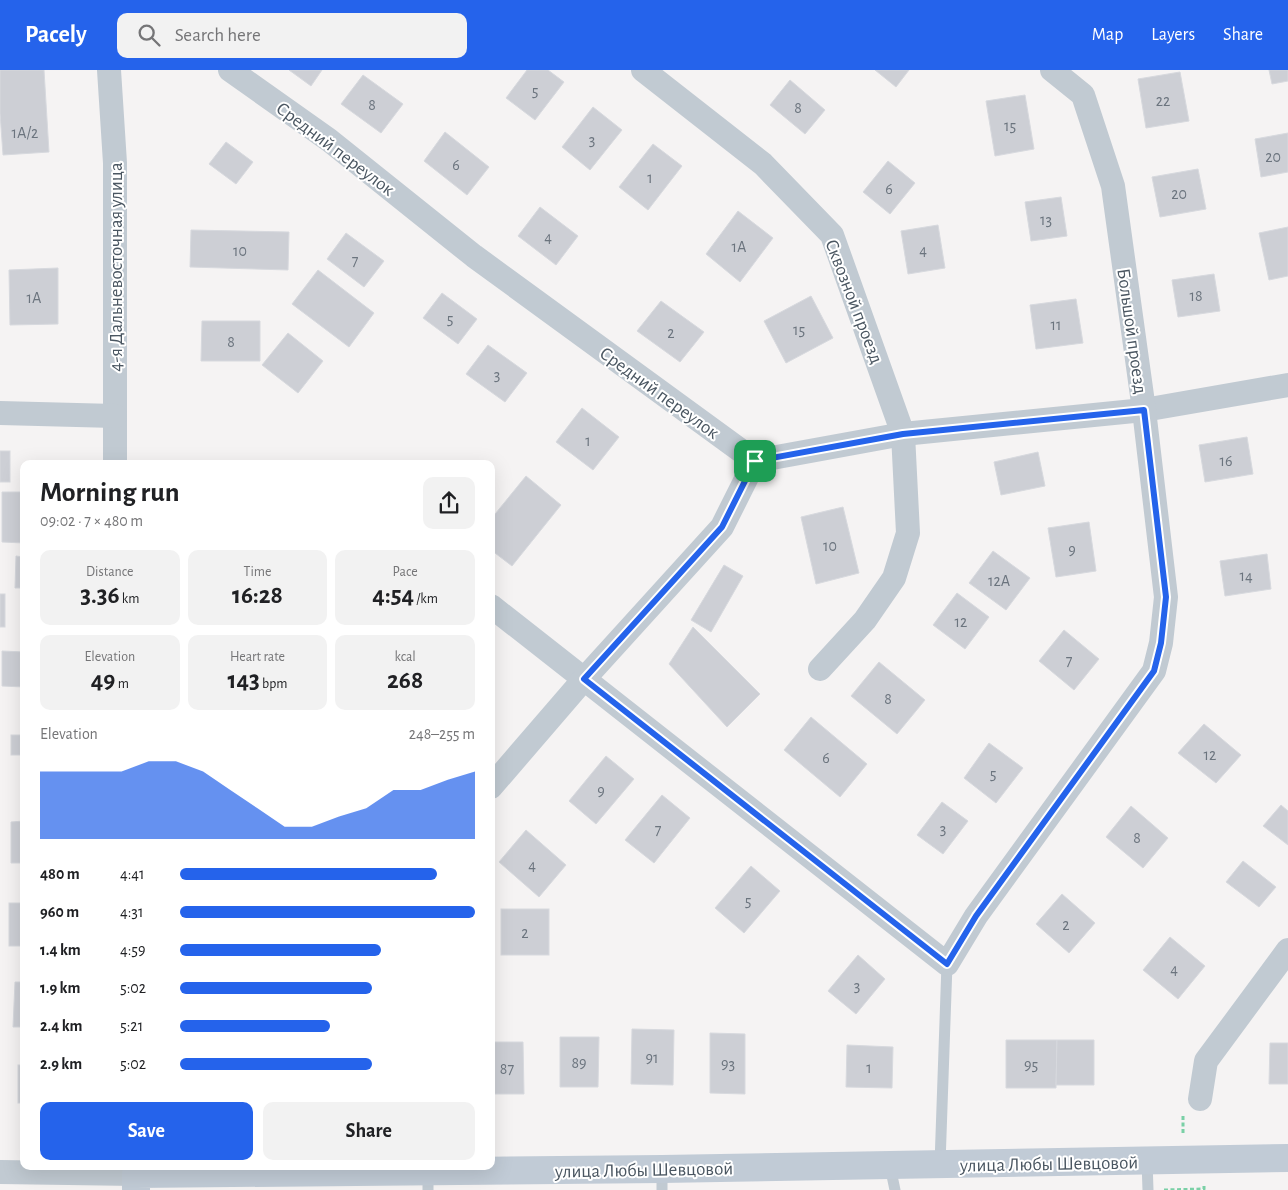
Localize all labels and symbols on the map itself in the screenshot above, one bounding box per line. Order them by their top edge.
house number: 5 [532,83,538,99]
house number: 22 [1156,93,1170,109]
house number: 8 [368,97,376,113]
street label: Средний переулок [272,99,398,200]
house number: 8 [794,100,802,116]
house number: 15 [1004,118,1016,134]
house number: 1А/2 [12,125,38,141]
house number: 3 [589,132,595,148]
house number: 20 [1265,149,1281,165]
house number: 6 [452,157,460,173]
street label: 4-я Дальневосточная улица [107,162,126,372]
house number: 1 [647,170,653,186]
house number: 6 [885,181,893,197]
house number: 20 [1171,186,1187,202]
house number: 13 [1040,212,1052,228]
house number: 4 [544,229,552,245]
street label: Сквозной проезд [821,237,886,366]
house number: 1А [732,239,747,255]
house number: 4 [919,242,927,258]
house number: 10 [233,243,247,259]
house number: 7 [352,253,359,269]
street label: Большой проезд [1113,267,1150,395]
house number: 18 [1189,288,1203,304]
house number: 1А [27,290,42,306]
house number: 5 [447,311,453,327]
house number: 11 [1050,317,1062,333]
house number: 15 [793,322,805,338]
house number: 2 [667,325,675,341]
house number: 8 [227,334,235,350]
street label: Средний переулок [596,344,723,443]
house number: 3 [494,367,500,383]
house number: 1 [585,433,591,449]
pin [734,440,776,482]
house number: 16 [1219,453,1233,469]
house number: 10 [823,538,837,554]
house number: 9 [1068,542,1076,558]
house number: 14 [1239,568,1253,584]
house number: 12А [988,573,1011,589]
house number: 12 [955,614,967,630]
house number: 7 [1066,653,1073,669]
house number: 8 [884,691,892,707]
house number: 12 [1204,747,1216,763]
house number: 6 [822,750,830,766]
house number: 5 [990,766,996,782]
house number: 9 [597,783,605,799]
house number: 3 [940,821,946,837]
house number: 7 [655,822,662,838]
house number: 8 [1133,830,1141,846]
house number: 4 [528,857,536,873]
house number: 5 [745,893,751,909]
house number: 2 [1062,917,1070,933]
house number: 2 [521,925,529,941]
house number: 4 [1170,961,1178,977]
house number: 3 [854,978,860,994]
house number: 91 [645,1050,659,1066]
house number: 89 [571,1055,587,1071]
house number: 93 [721,1056,735,1072]
house number: 95 [1024,1057,1038,1073]
house number: 1 [866,1060,872,1076]
house number: 87 [500,1061,514,1077]
street label: улица Любы Шевцовой [959,1153,1138,1176]
street label: улица Любы Шевцовой [554,1159,733,1182]

